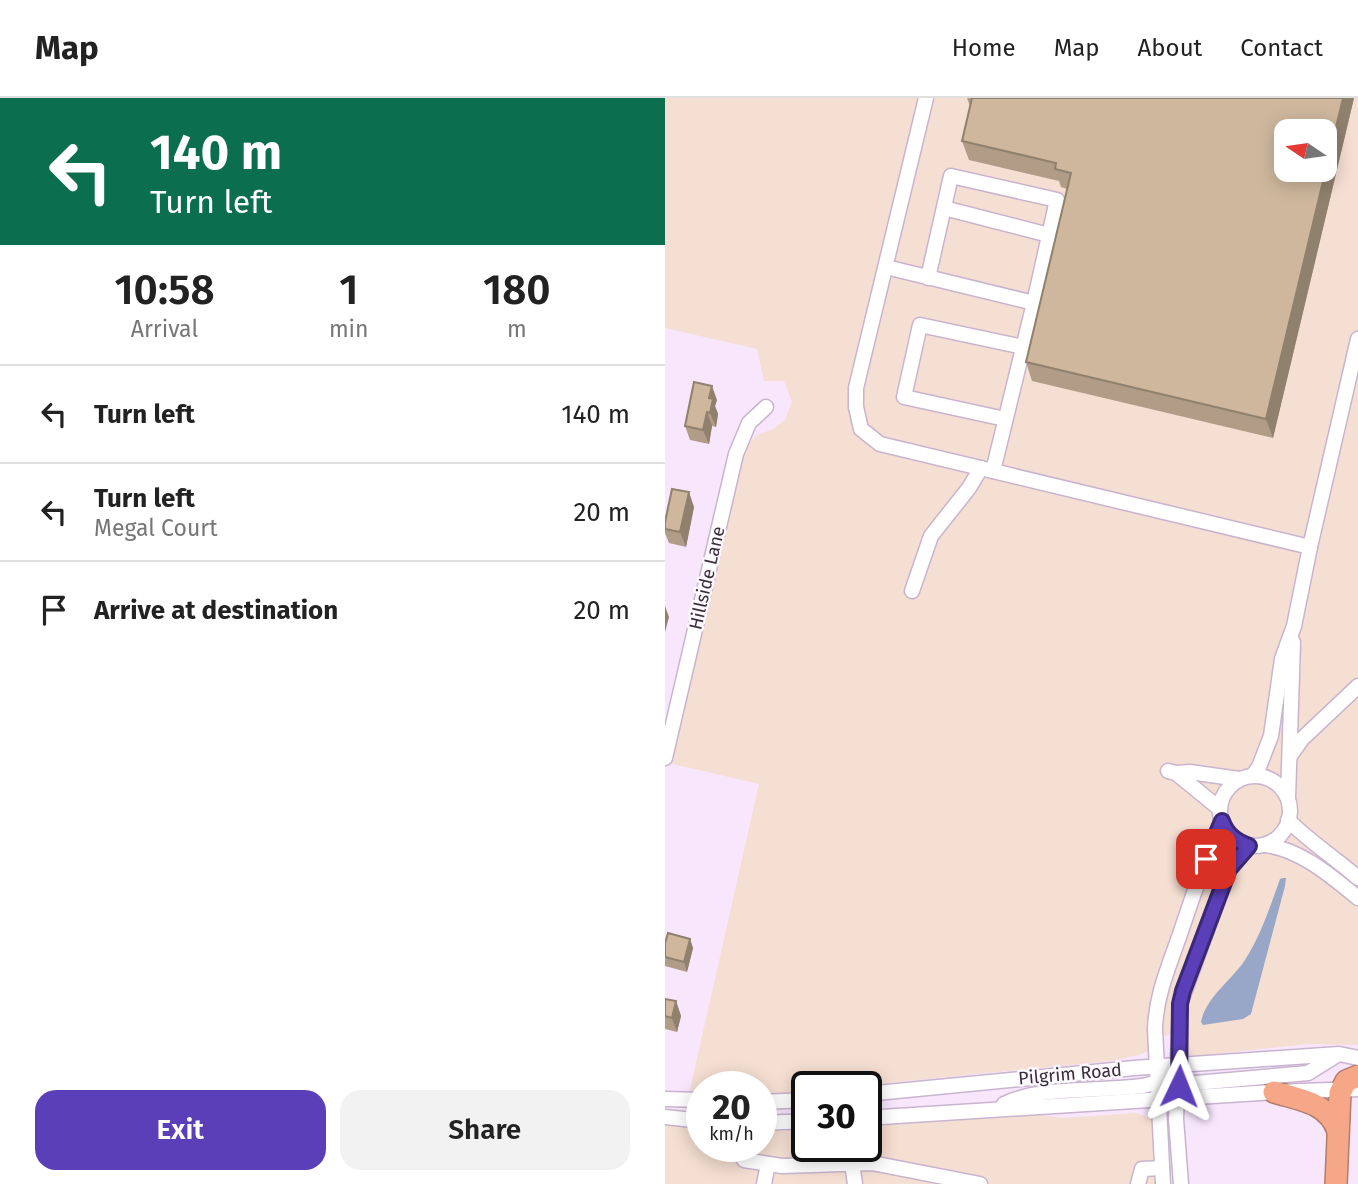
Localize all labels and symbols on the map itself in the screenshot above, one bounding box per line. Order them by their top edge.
north arrow [1274,119,1337,182]
street label: Hillside Lane [684,524,730,632]
pin [1176,829,1236,889]
position arrow [1142,1049,1216,1123]
street label: Pilgrim Road [1017,1059,1123,1089]
speed limit sign: 30 [791,1071,882,1162]

